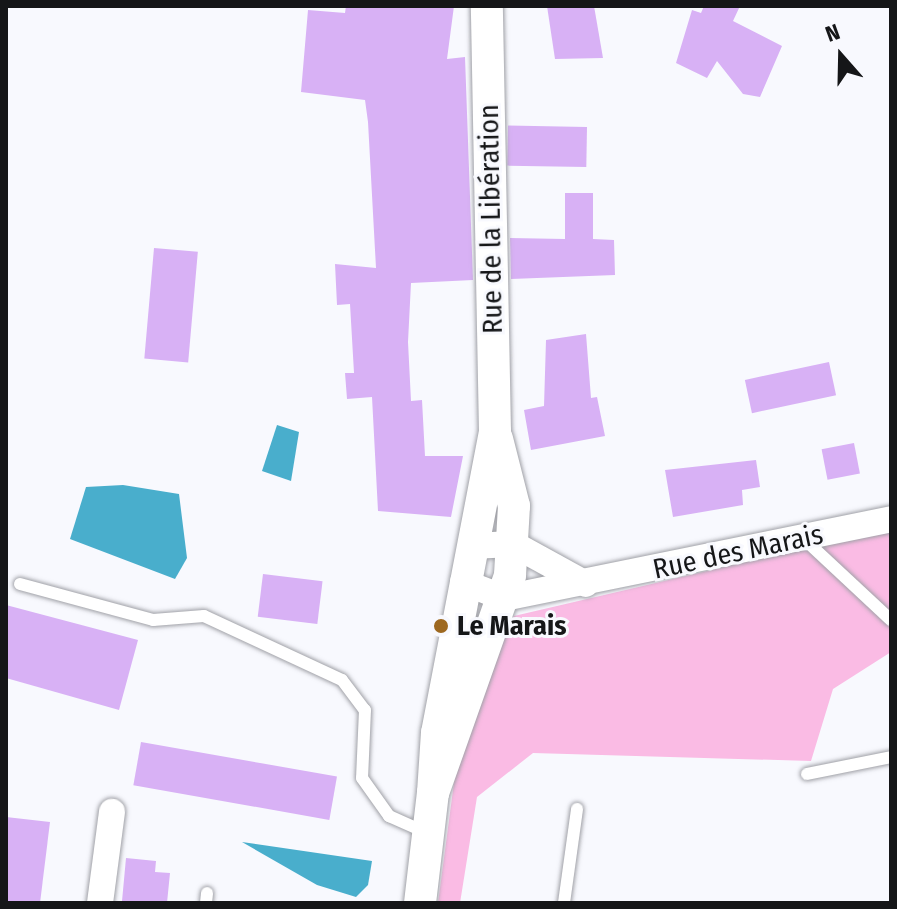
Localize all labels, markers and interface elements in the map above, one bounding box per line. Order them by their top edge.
north arrow [801,16,881,96]
text: N [822,18,843,48]
street label: Rue de la Libération [472,104,510,334]
street label: Rue des Marais [650,518,826,586]
place label: Le Marais [457,609,566,643]
marker: Le Marais [432,617,450,635]

